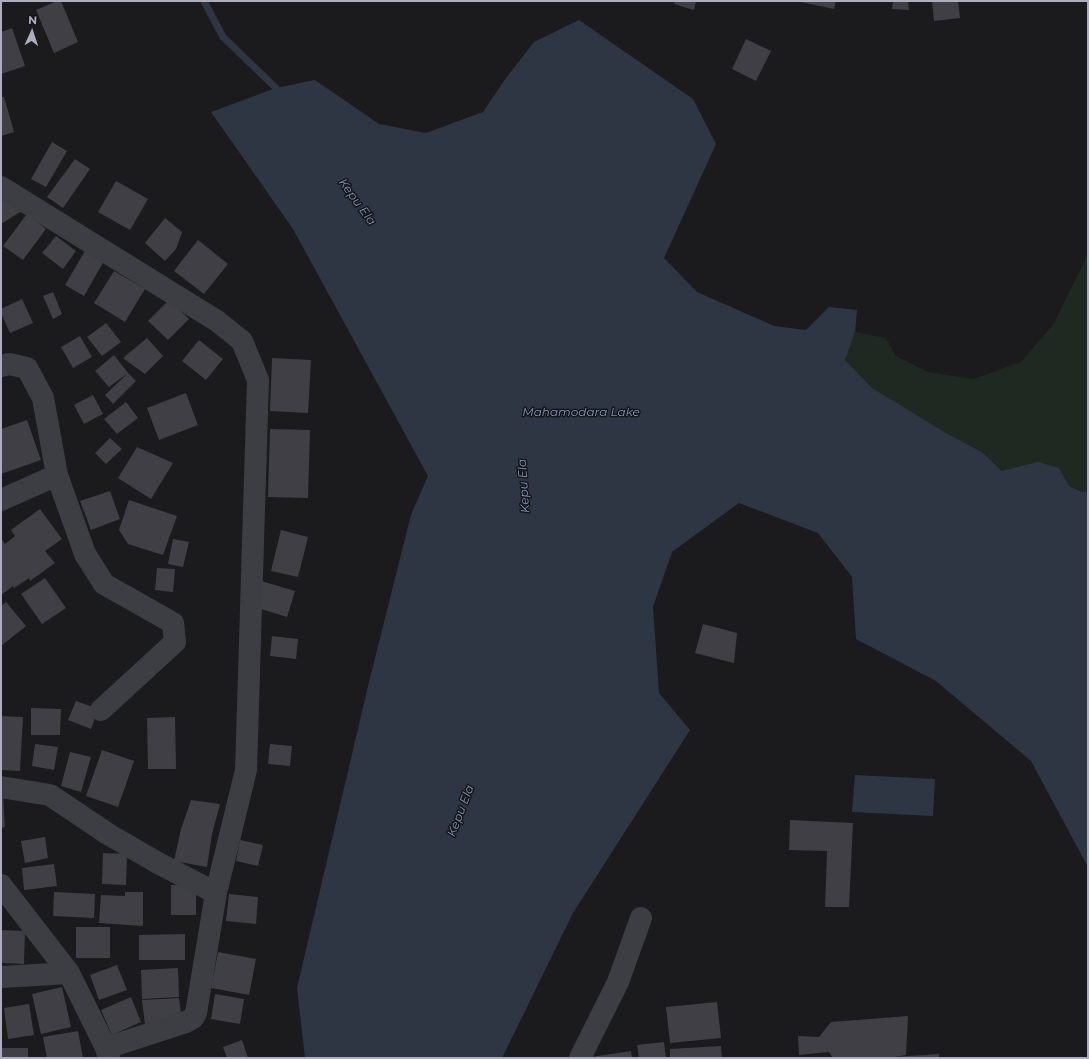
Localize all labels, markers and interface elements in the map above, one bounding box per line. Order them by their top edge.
north arrow [12,12,52,52]
text: N [28,13,37,27]
water label: Kepu Ela [335,176,379,228]
water label: Mahamodara Lake [522,405,640,419]
water label: Kepu Ela [515,458,533,514]
water label: Kepu Ela [445,783,477,839]

